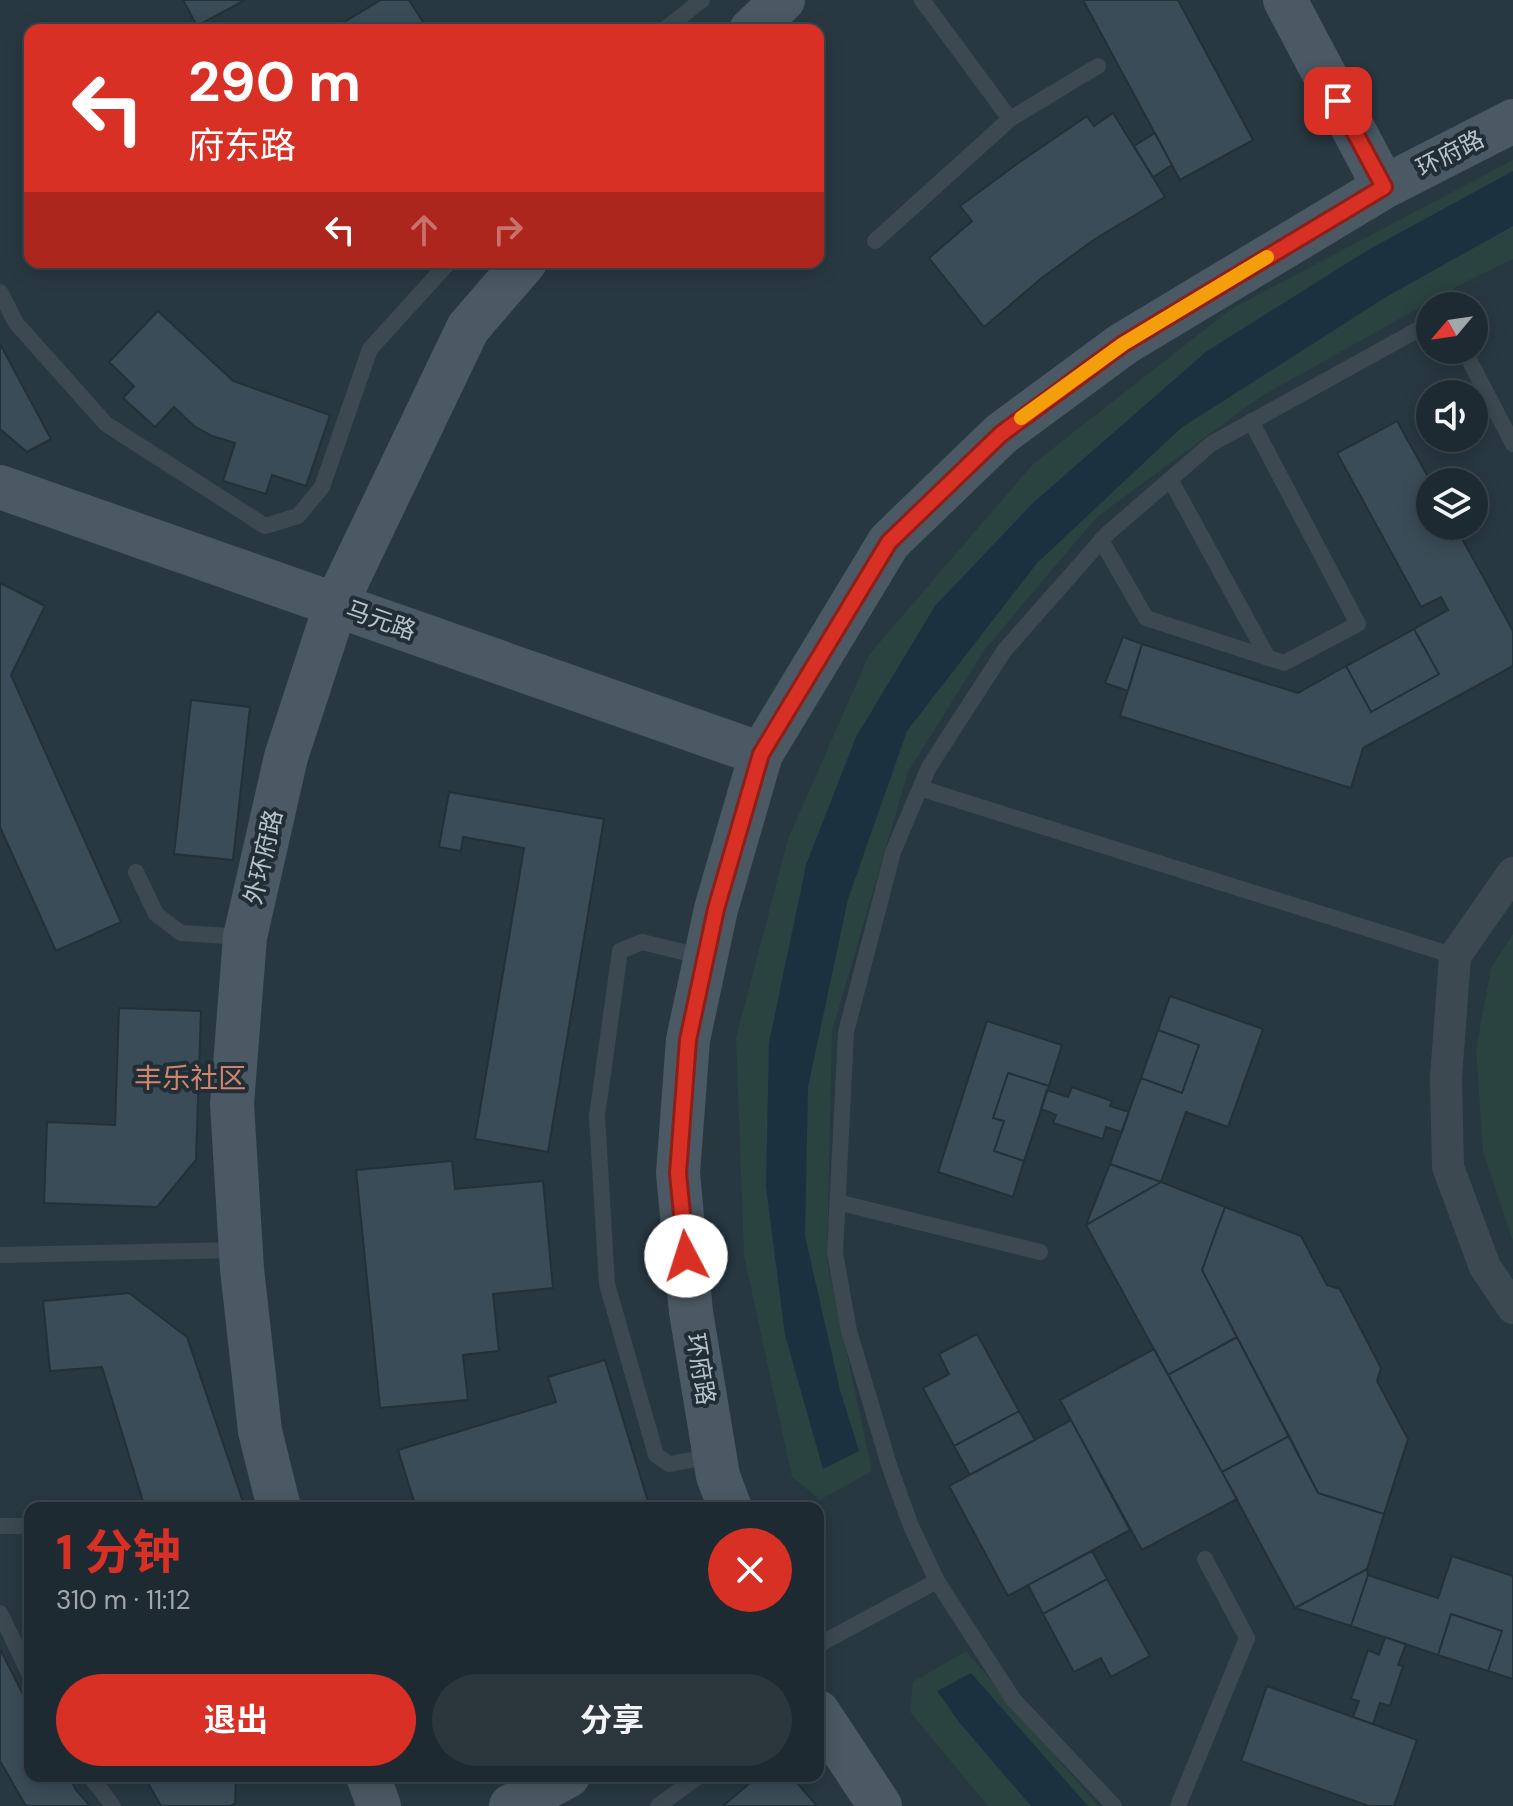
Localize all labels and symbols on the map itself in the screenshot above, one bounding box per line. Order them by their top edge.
pin [1304,67,1372,135]
street label: 环府路 [1411,123,1489,183]
north arrow [1416,292,1488,364]
street label: 马元路 [342,594,420,646]
street label: 外环府路 [237,807,289,907]
district label: 丰乐社区 [134,1060,246,1097]
position arrow [644,1214,728,1298]
street label: 环府路 [680,1331,722,1407]

